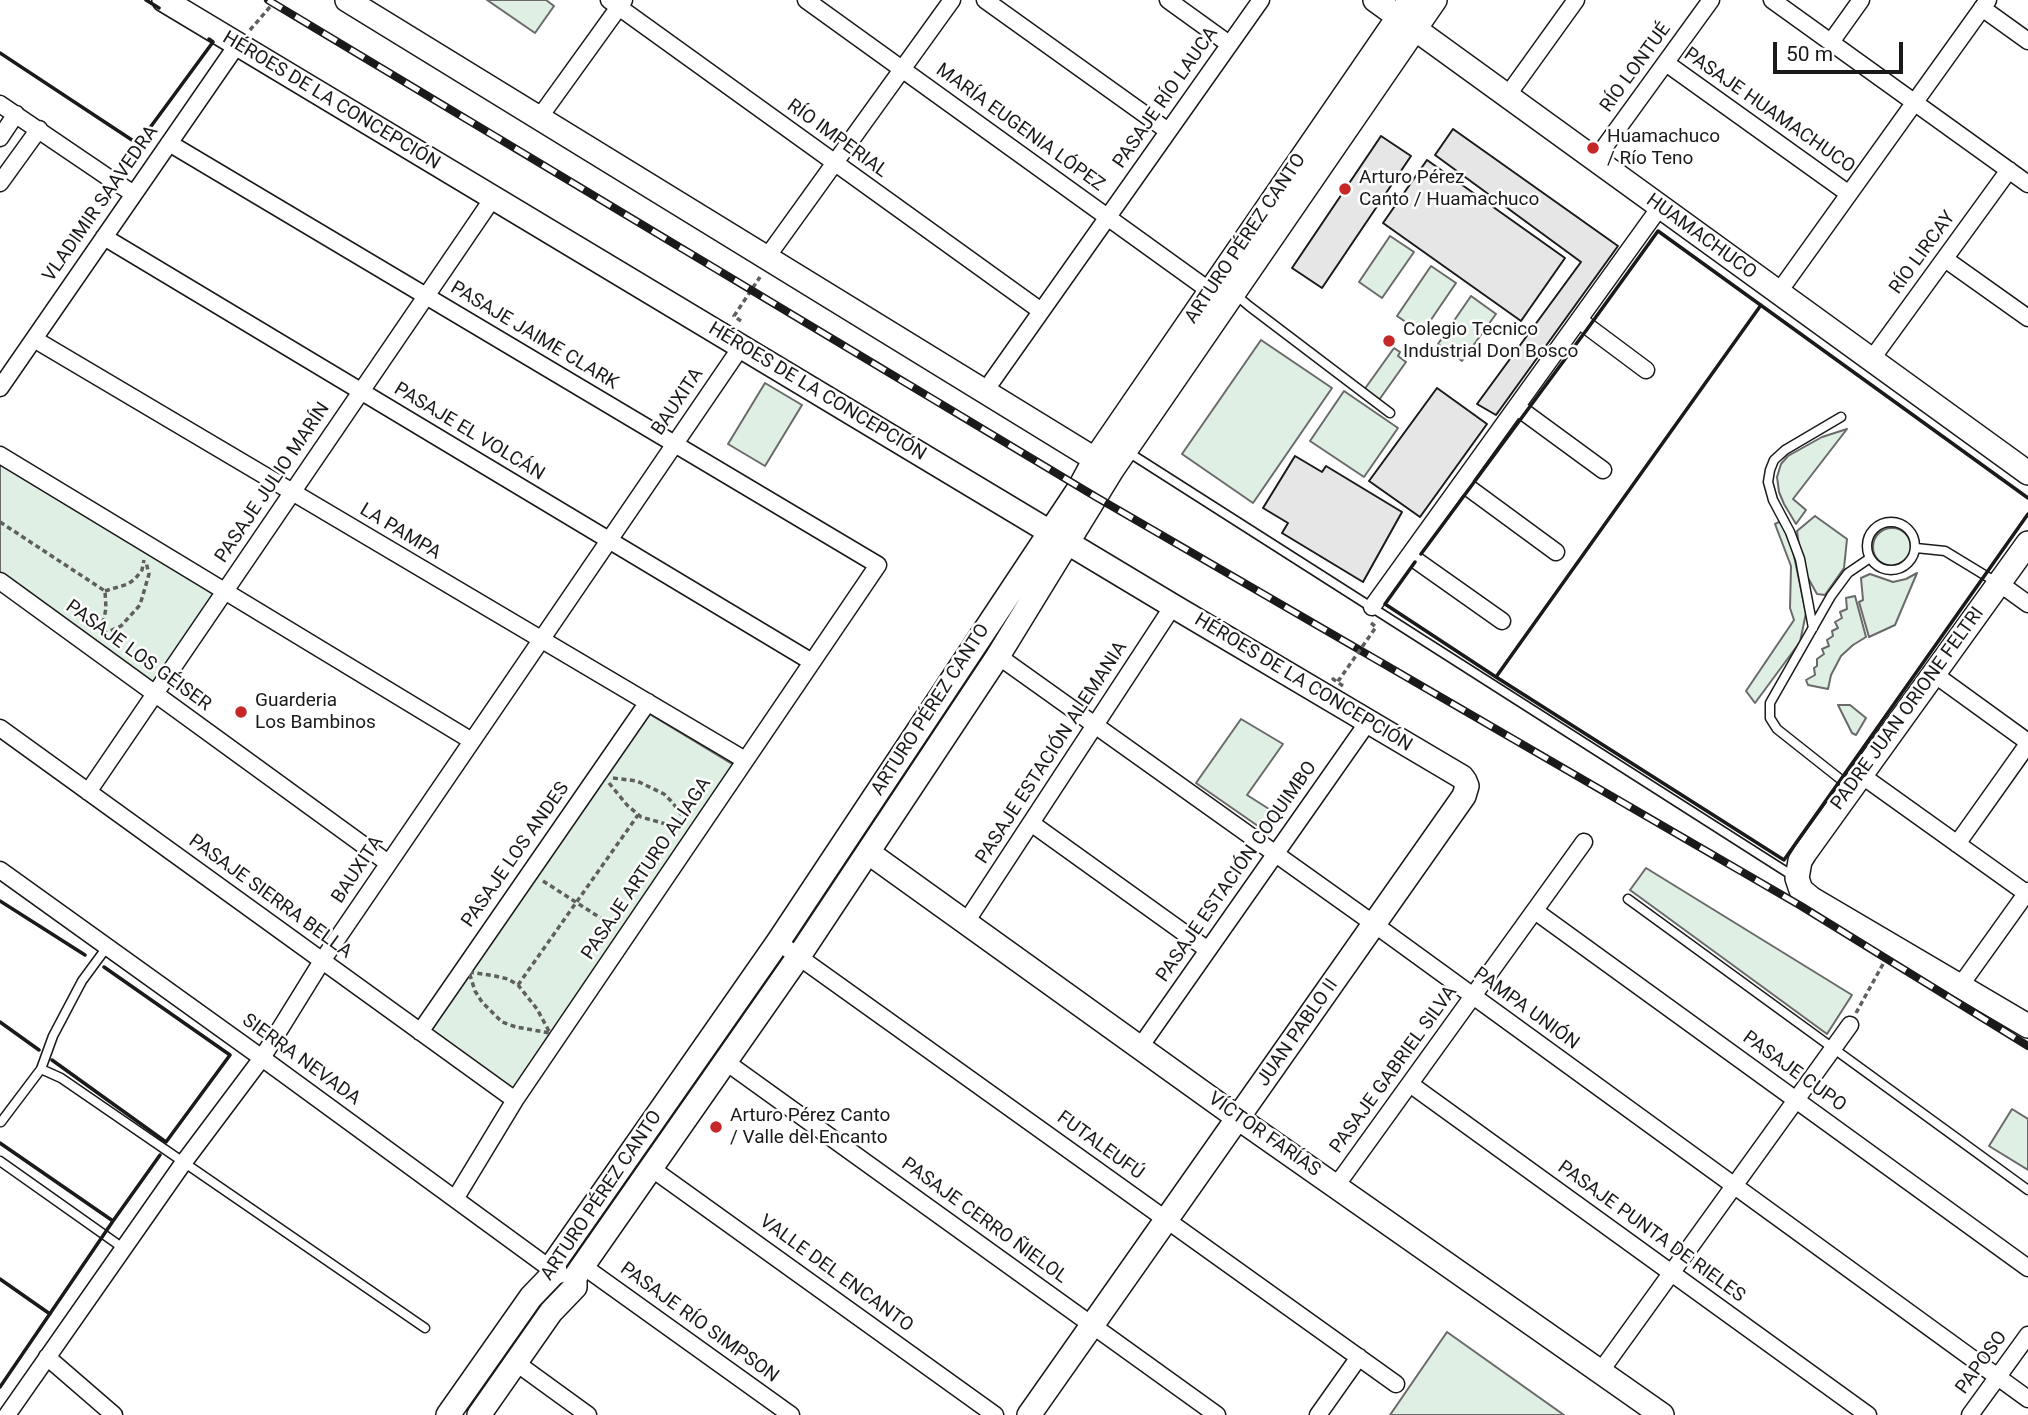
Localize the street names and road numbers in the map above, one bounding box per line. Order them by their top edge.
street label: RÍO LONTUÉ [1596,19,1676,117]
street label: PASAJE RÍO LAUCA [1109,23,1223,173]
street label: HÉROES DE LA CONCEPCIÓN [218,27,444,175]
street label: PASAJE HUAMACHUCO [1679,43,1859,179]
street label: MARÍA EUGENIA LÓPEZ [931,59,1109,197]
street label: RÍO IMPERIAL [782,95,892,183]
street label: VLADIMIR SAAVEDRA [38,122,164,286]
street label: ARTURO PÉREZ CANTO [1181,150,1311,328]
street label: HUAMACHUCO [1641,189,1761,285]
street label: RÍO LIRCAY [1885,207,1961,299]
street label: PASAJE JAIME CLARK [446,277,622,395]
street label: HÉROES DE LA CONCEPCIÓN [704,318,930,466]
street label: BAUXITA [647,364,709,440]
street label: PASAJE EL VOLCÁN [390,378,548,486]
street label: PASAJE JULIO MARÍN [211,399,335,567]
street label: LA PAMPA [355,499,445,565]
street label: PASAJE LOS GÉISER [61,596,215,716]
street label: PADRE JUAN ORIONE FELTRI [1827,603,1989,815]
street label: HÉROES DE LA CONCEPCIÓN [1190,609,1416,757]
street label: ARTURO PÉREZ CANTO [867,620,995,800]
street label: PASAJE ESTACIÓN ALEMANIA [972,638,1132,868]
street label: PASAJE ESTACIÓN COQUIMBO [1152,757,1322,987]
street label: PASAJE ARTURO ALIAGA [577,774,717,964]
street label: PASAJE LOS ANDES [457,778,575,932]
street label: PASAJE SIERRA BELLA [184,830,356,964]
street label: BAUXITA [327,832,389,908]
street label: PAMPA UNIÓN [1469,963,1583,1055]
street label: JUAN PABLO II [1253,975,1343,1091]
street label: PASAJE GABRIEL SILVA [1326,982,1462,1158]
street label: SIERRA NEVADA [237,1009,365,1111]
street label: PASAJE CUPO [1738,1027,1850,1117]
street label: VÍCTOR FARÍAS [1203,1088,1325,1182]
street label: ARTURO PÉREZ CANTO [537,1107,667,1285]
street label: FUTALEUFÚ [1052,1107,1148,1185]
street label: PASAJE CERRO ÑIELOL [897,1153,1071,1289]
street label: PASAJE PUNTA DE RIELES [1553,1156,1749,1308]
street label: VALLE DEL ENCANTO [755,1211,917,1337]
street label: PASAJE RÍO SIMPSON [615,1258,783,1388]
street label: PAPOSO [1951,1327,2013,1399]

